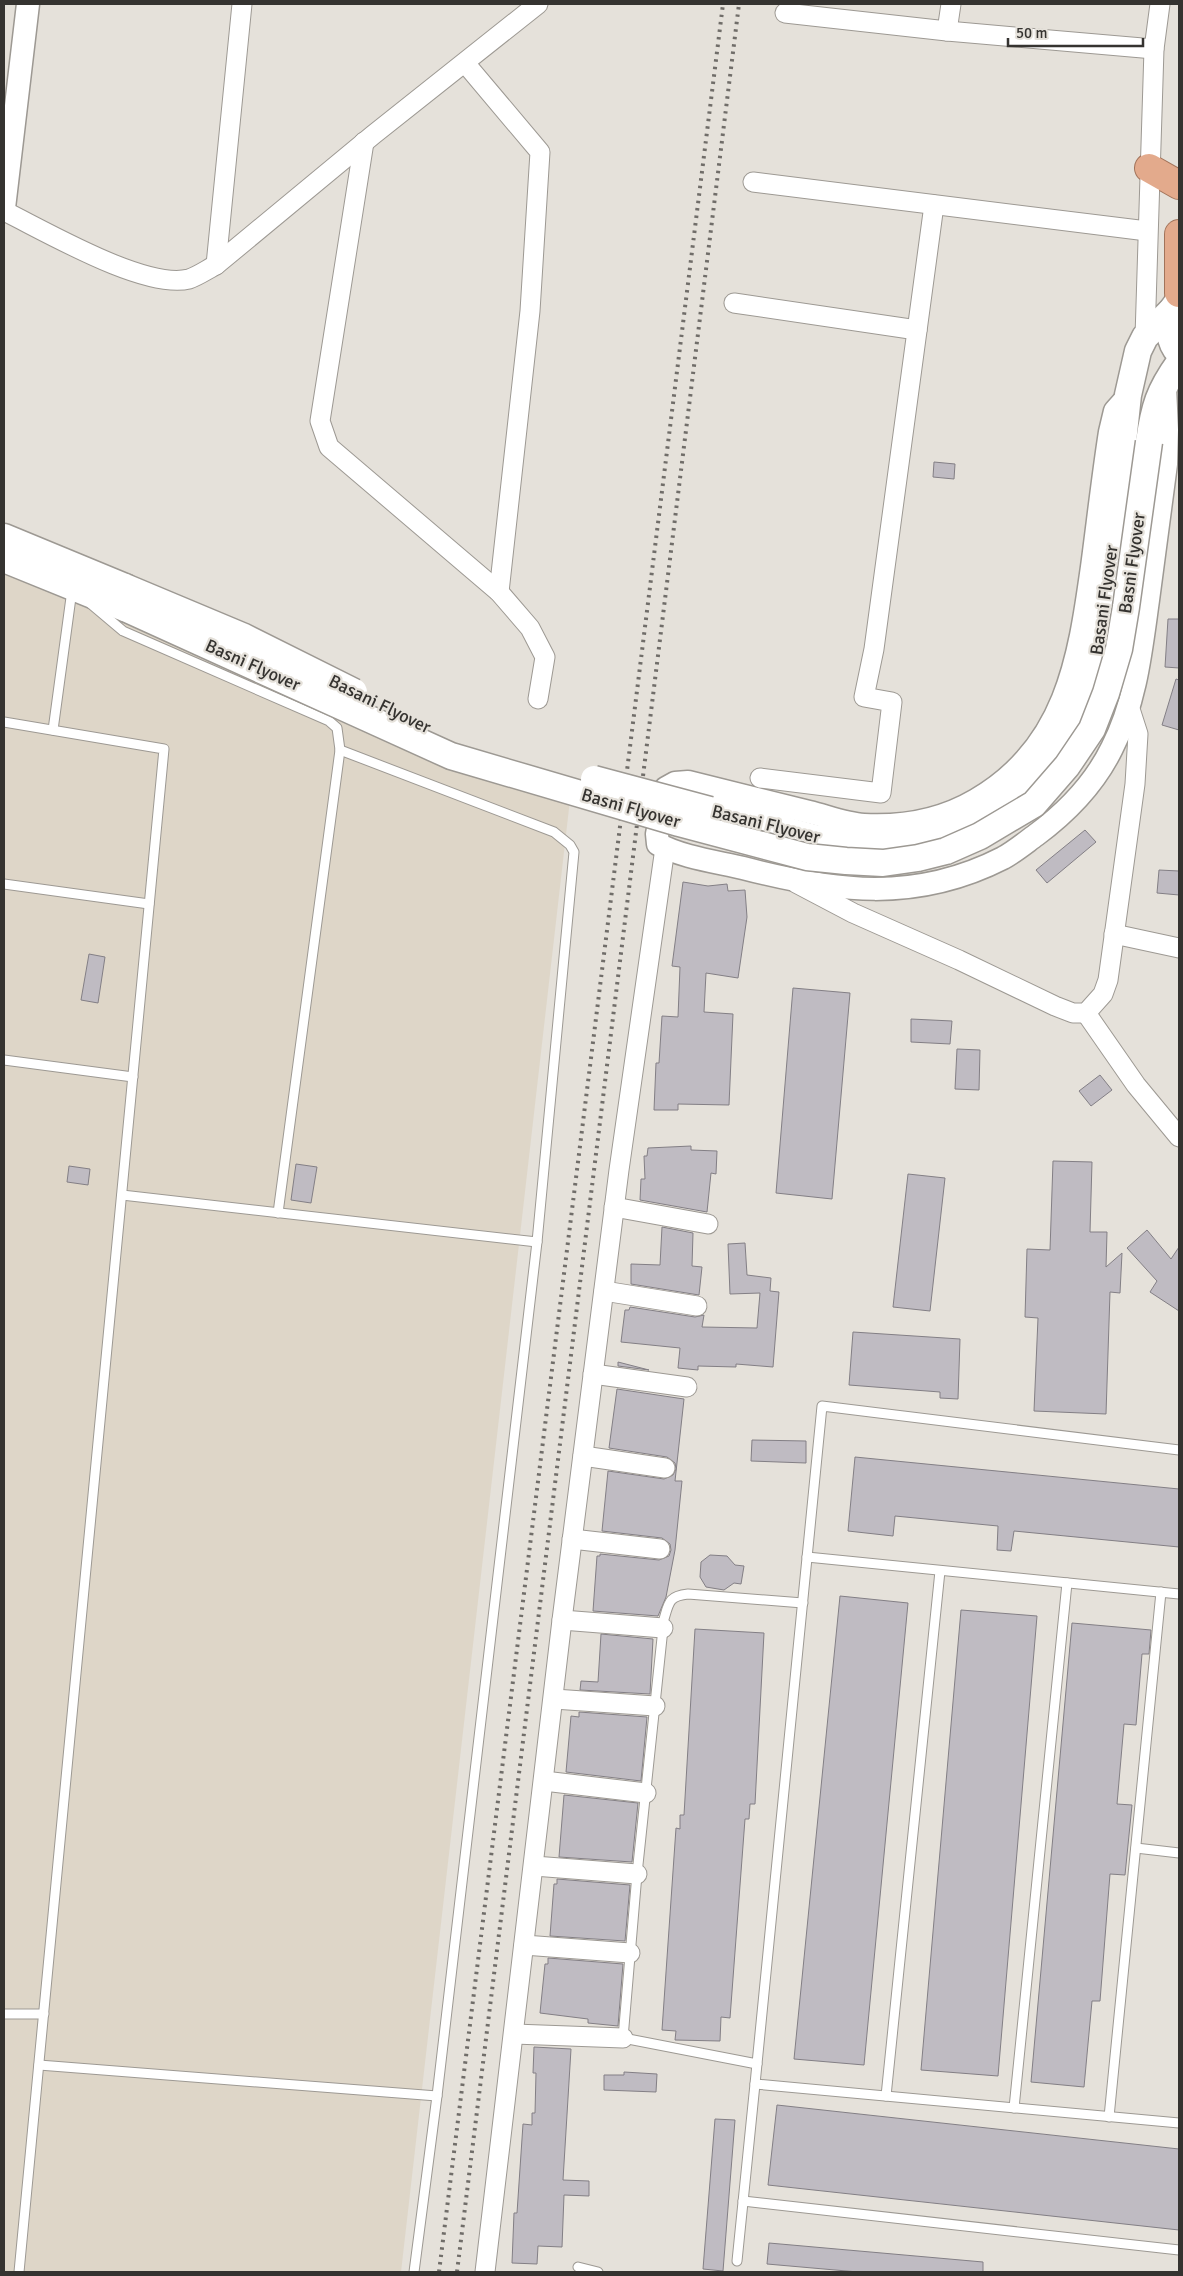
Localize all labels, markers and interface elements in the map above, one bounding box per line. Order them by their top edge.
scale bar [1008,15,1143,47]
text: 50 m [1016,24,1047,42]
street label: Basni Flyover [1114,511,1150,615]
street label: Basani Flyover [1085,543,1123,657]
street label: Basni Flyover [202,634,304,696]
street label: Basani Flyover [325,670,435,738]
street label: Basni Flyover [579,783,683,833]
street label: Basani Flyover [709,800,823,848]

